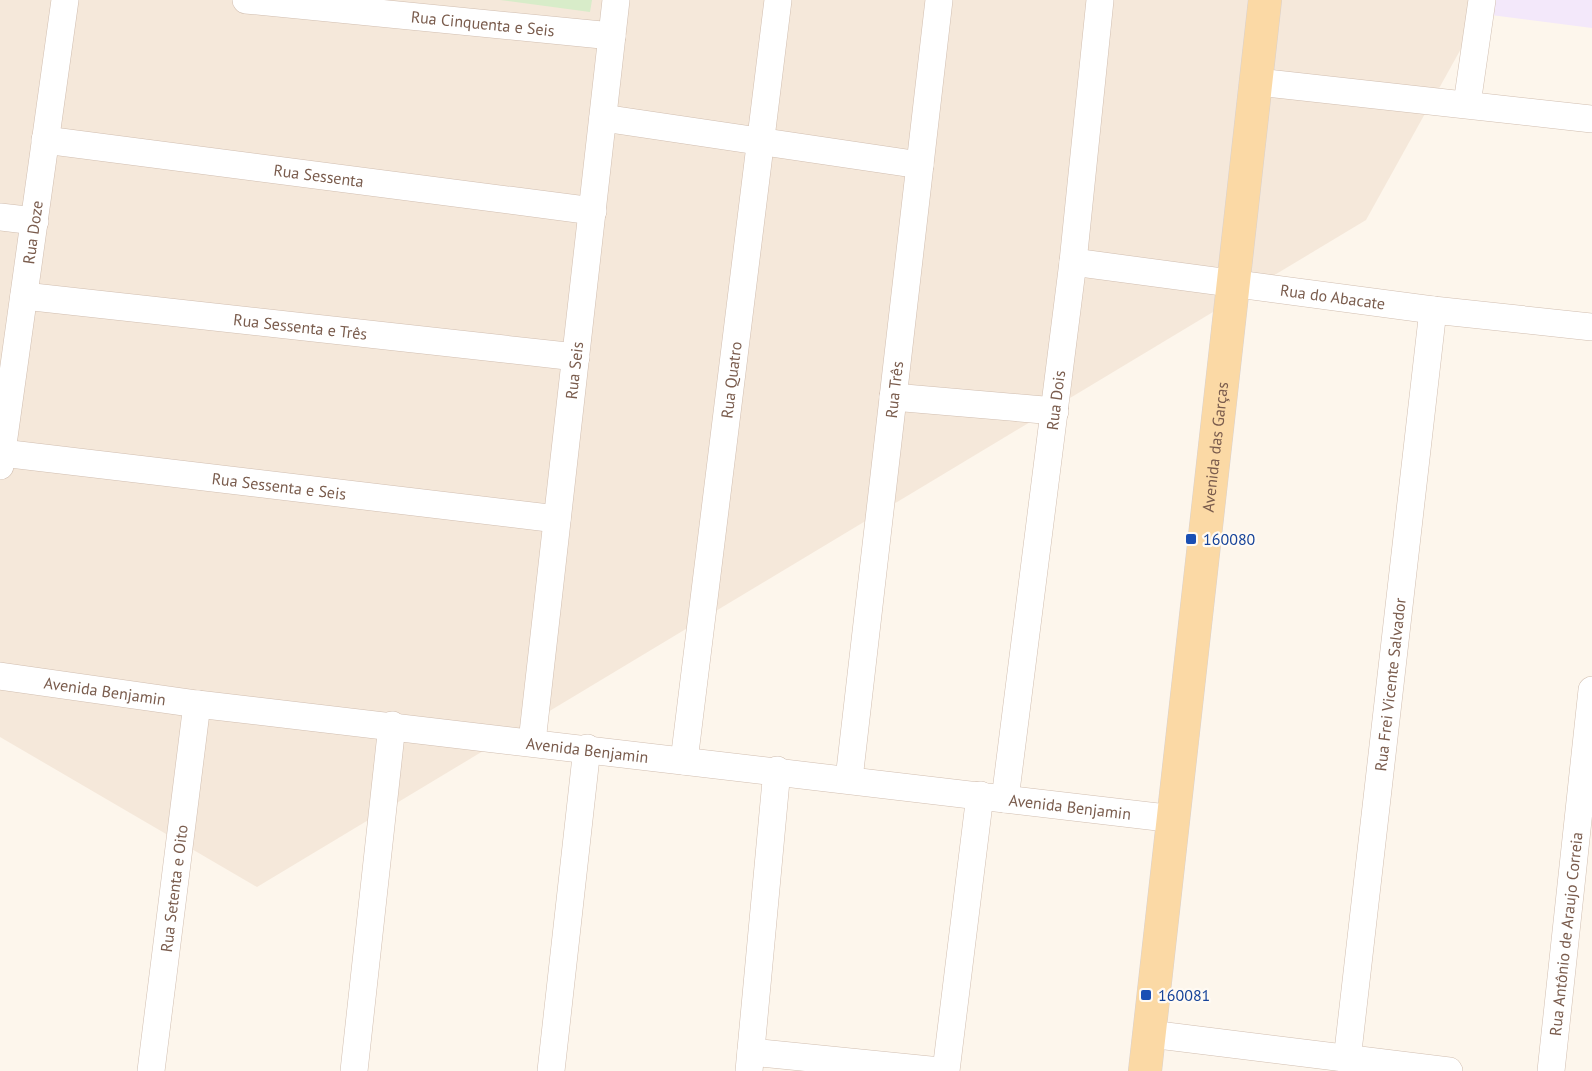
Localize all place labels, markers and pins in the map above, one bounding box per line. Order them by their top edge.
place label: 160080 [1203,529,1256,549]
marker: 160080 [1184,532,1198,546]
place label: 160081 [1158,985,1210,1005]
marker: 160081 [1139,988,1153,1002]

